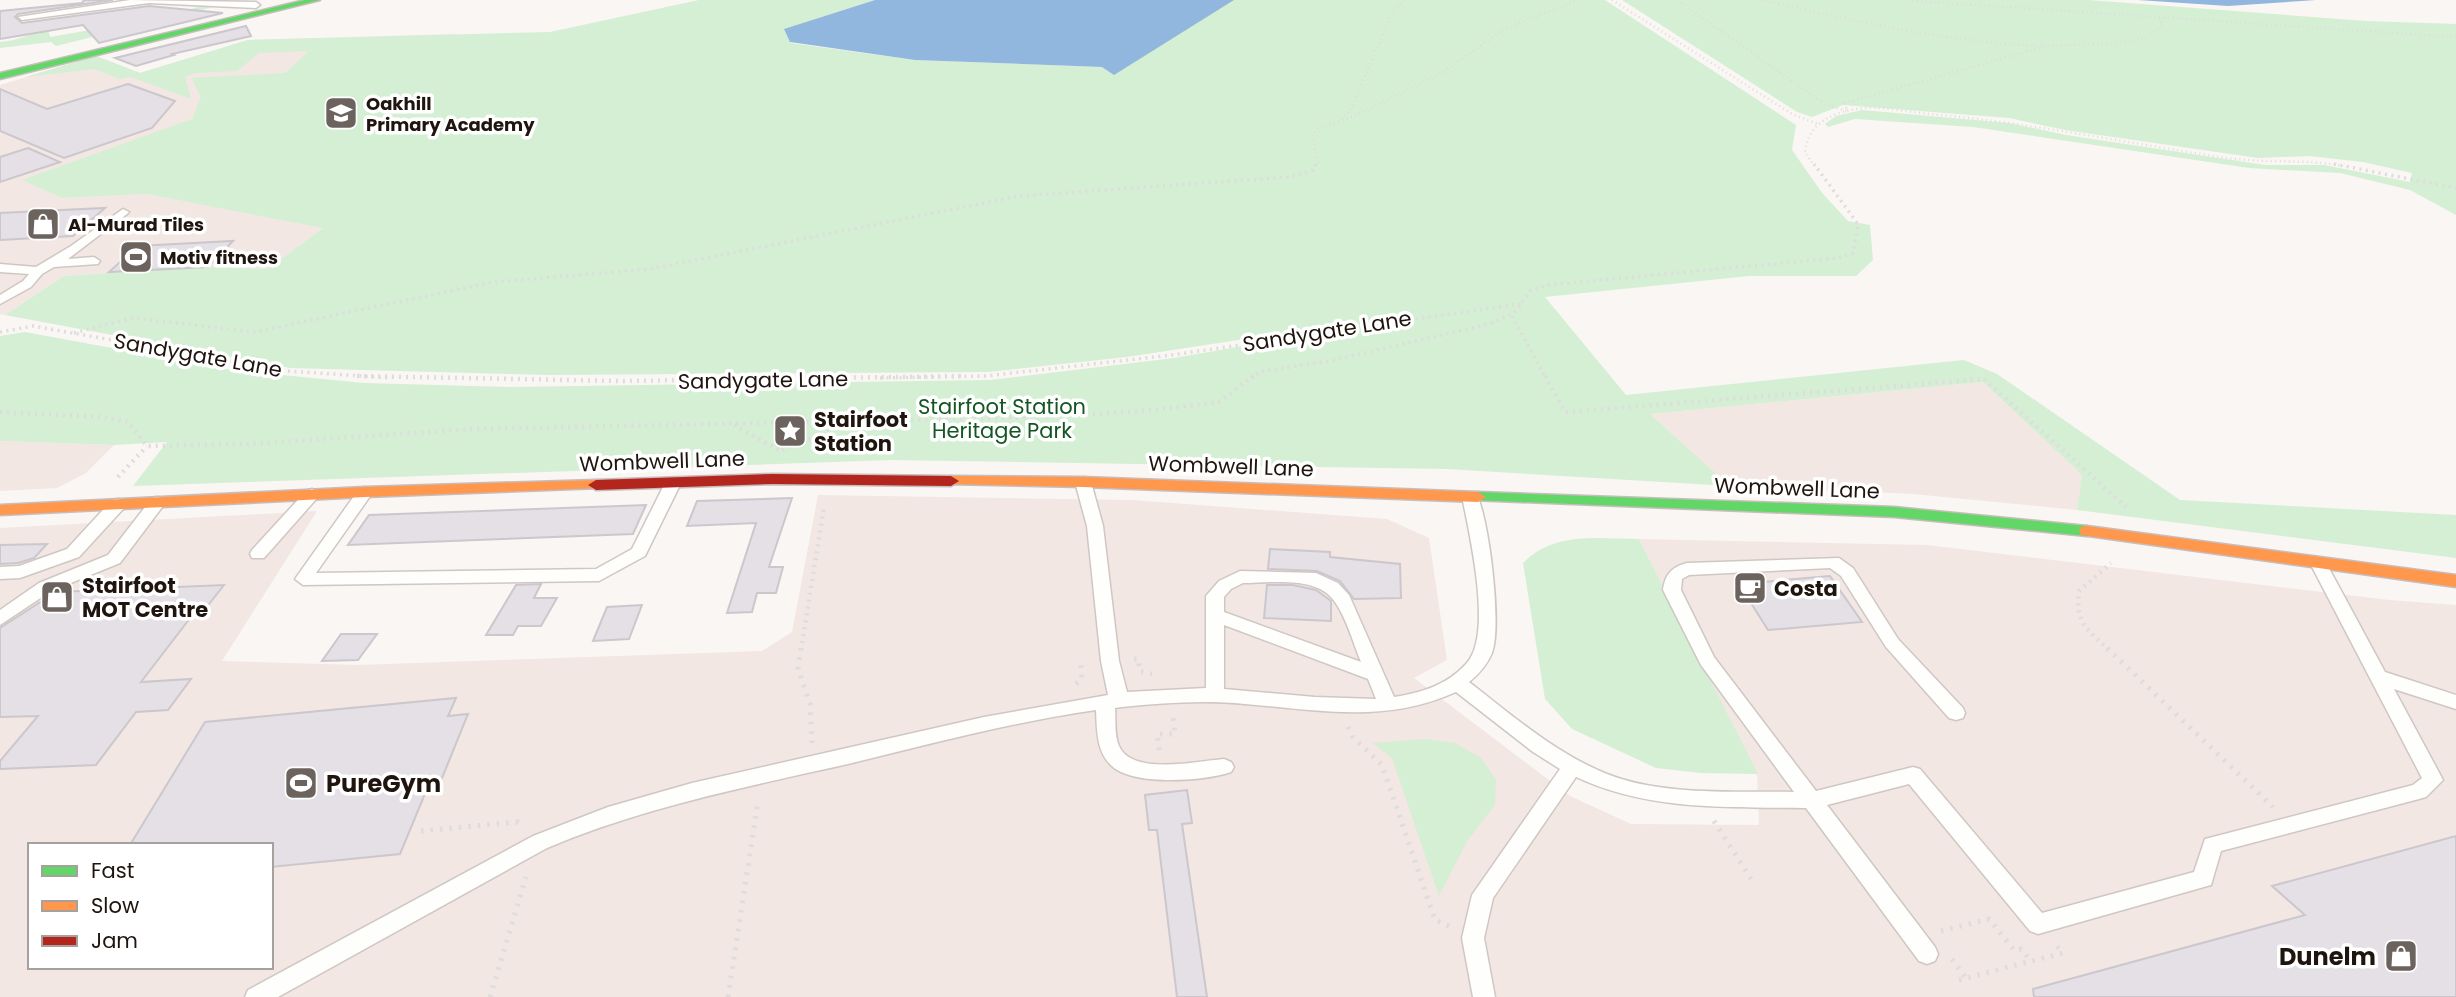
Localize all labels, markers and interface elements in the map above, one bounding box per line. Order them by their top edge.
place label: Oakhill Primary Academy [366,91,535,137]
school or university icon: Oakhill Primary Academy [322,94,360,132]
shop icon: Al-Murad Tiles [24,205,62,243]
place label: Al-Murad Tiles [68,212,204,237]
sports icon: Motiv fitness [117,238,155,276]
place label: Motiv fitness [160,245,278,270]
street label: Sandygate Lane [1241,303,1413,359]
street label: Sandygate Lane [112,326,284,384]
street label: Sandygate Lane [678,364,848,396]
park label: Stairfoot Station Heritage Park [918,392,1086,445]
place label: Stairfoot Station [814,405,908,458]
place icon: Stairfoot Station [771,412,809,450]
street label: Wombwell Lane [579,444,745,478]
street label: Wombwell Lane [1148,449,1314,483]
street label: Wombwell Lane [1714,471,1880,505]
cafe icon: Costa [1731,569,1769,607]
place label: Stairfoot MOT Centre [82,571,208,624]
place label: Costa [1774,574,1838,603]
shop icon: Stairfoot MOT Centre [38,578,76,616]
sports icon: PureGym [282,764,320,802]
place label: PureGym [326,767,441,800]
legend [28,843,273,969]
text: Fast [91,856,134,885]
text: Slow [91,891,139,920]
text: Jam [91,926,138,955]
shop icon: Dunelm [2382,937,2420,975]
place label: Dunelm [2279,940,2376,973]

